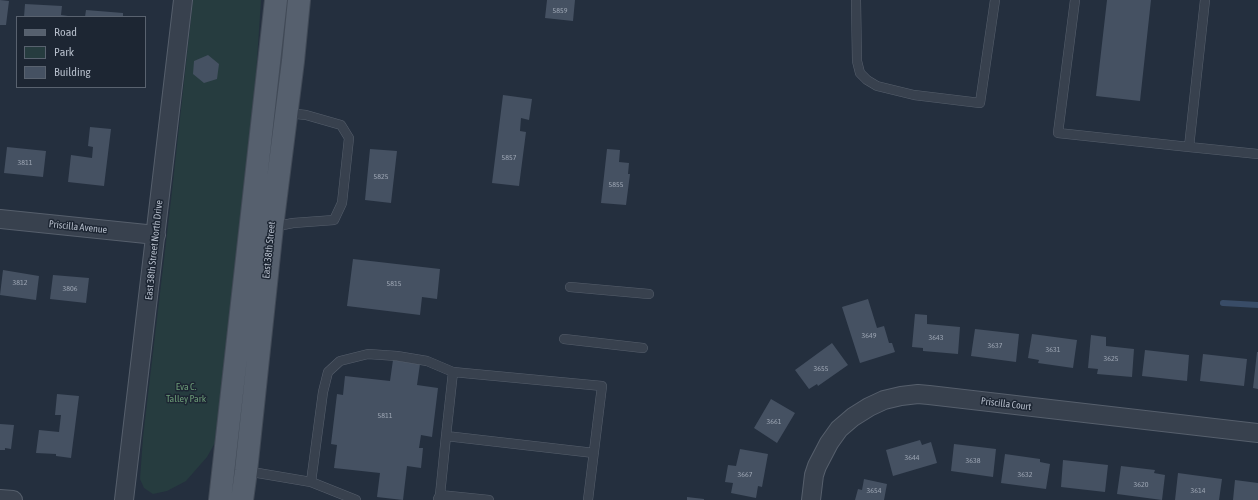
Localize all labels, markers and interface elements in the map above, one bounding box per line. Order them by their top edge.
house number: 5859 [552,5,568,15]
legend [16,16,146,88]
text: Road [54,25,77,39]
text: Park [54,45,74,59]
text: Building [54,65,91,79]
house number: 5857 [501,152,517,162]
house number: 3811 [17,157,33,167]
house number: 5825 [373,171,389,181]
house number: 5855 [608,179,624,189]
street label: East 38th Street North Drive [143,199,165,301]
street label: Priscilla Avenue [48,218,108,236]
street label: East 38th Street [260,221,278,279]
house number: 3812 [12,277,28,287]
house number: 5815 [386,278,402,288]
house number: 3806 [62,283,78,293]
house number: 3649 [861,330,877,340]
house number: 3643 [928,332,944,342]
house number: 3637 [987,340,1003,350]
house number: 3631 [1045,344,1061,354]
house number: 3625 [1103,353,1119,363]
house number: 3655 [813,363,829,373]
park label: Eva C. Talley Park [166,381,206,404]
street label: Priscilla Court [980,395,1032,413]
house number: 5811 [377,410,393,420]
house number: 3661 [766,416,782,426]
house number: 3644 [904,452,920,462]
house number: 3638 [965,455,981,465]
house number: 3667 [737,469,753,479]
house number: 3632 [1017,469,1033,479]
house number: 3620 [1133,479,1149,489]
house number: 3654 [866,485,882,495]
house number: 3614 [1190,485,1206,495]

